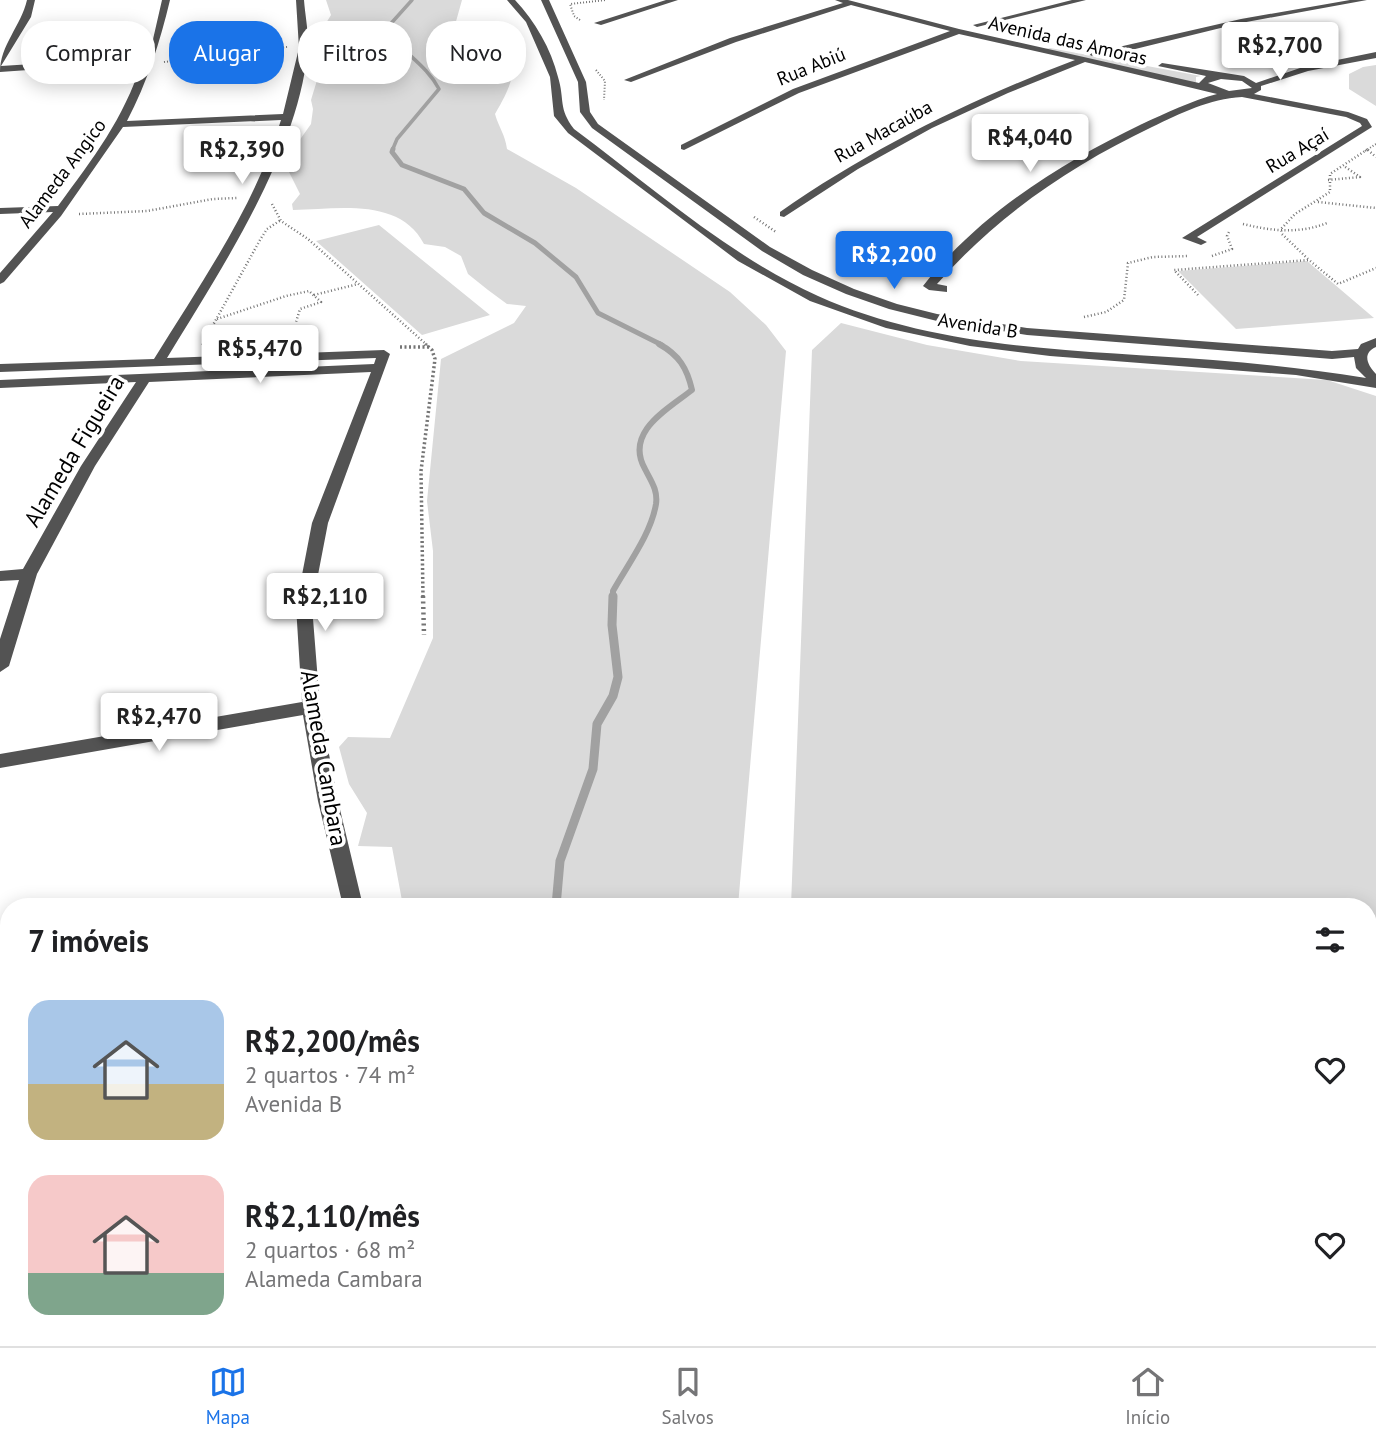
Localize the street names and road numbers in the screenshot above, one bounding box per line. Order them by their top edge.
street label: Avenida das Amoras [986,10,1150,70]
street label: Rua Abiú [773,41,849,91]
street label: Rua Macaúba [830,94,936,168]
street label: Alameda Angico [13,114,111,232]
street label: Rua Açaí [1261,122,1333,178]
street label: Avenida B [936,307,1020,343]
street label: Alameda Figueira [17,370,130,532]
street label: Alameda Cambara [295,668,354,848]

